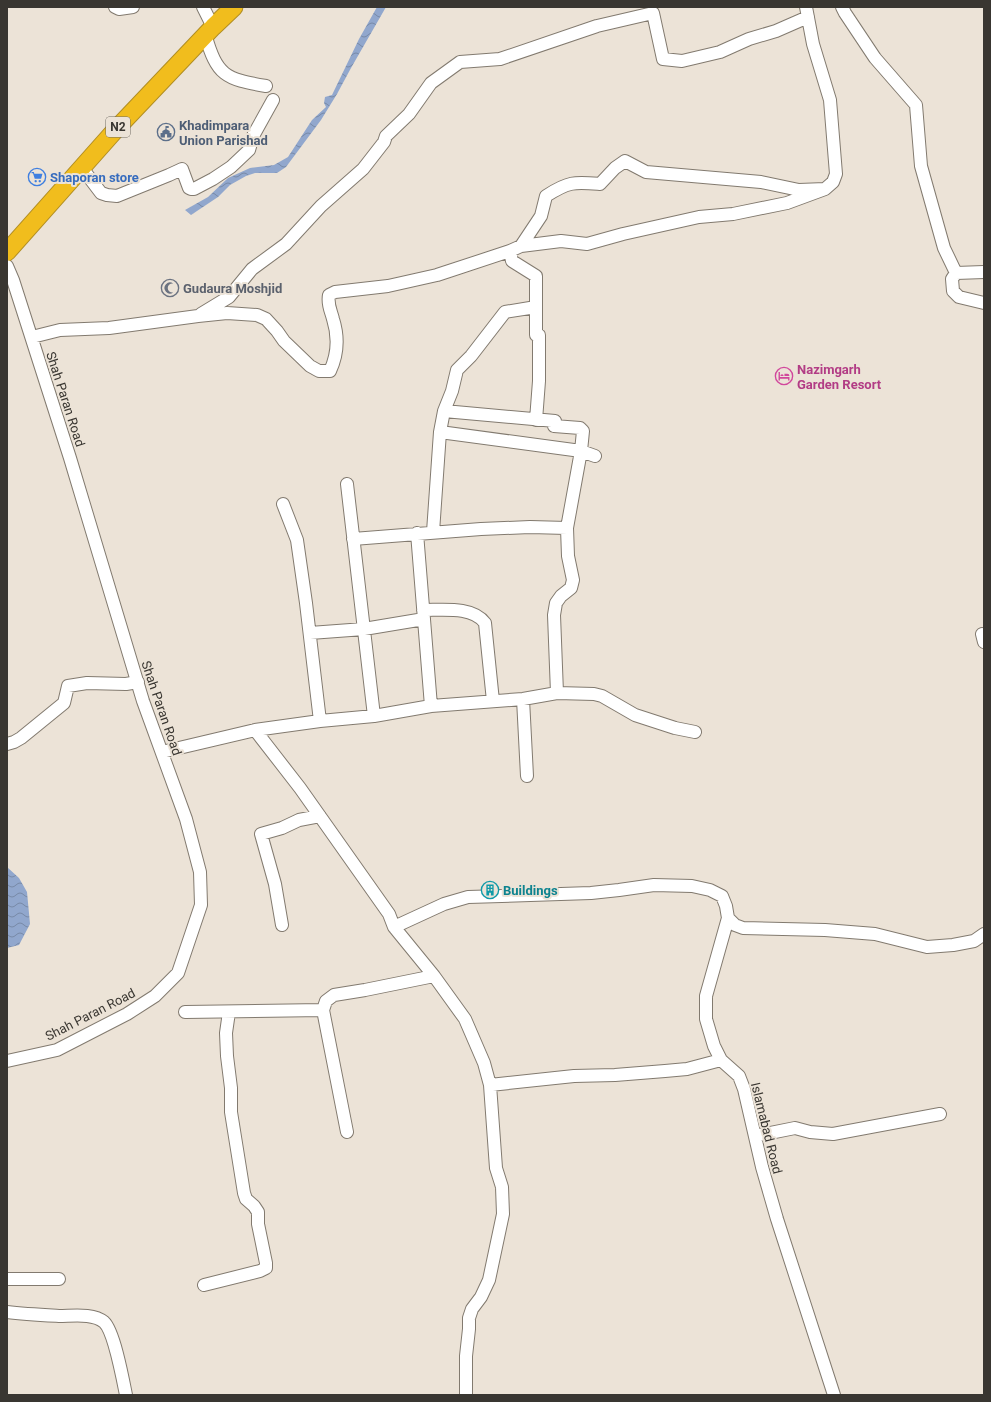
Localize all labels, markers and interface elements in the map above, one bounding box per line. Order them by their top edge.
road number: N2 [106,117,130,137]
place label: Khadimpara Union Parishad [179,118,268,148]
public building icon: Khadimpara Union Parishad [156,122,176,142]
supermarket icon: Shaporan store [27,167,47,187]
place label: Shaporan store [50,170,139,185]
mosque icon: Gudaura Moshjid [160,278,180,298]
place label: Gudaura Moshjid [183,281,282,296]
street label: Shah Paran Road [43,350,88,449]
place label: Nazimgarh Garden Resort [797,362,882,392]
hotel icon: Nazimgarh Garden Resort [774,366,794,386]
street label: Shah Paran Road [138,659,185,757]
building icon: Buildings [480,880,500,900]
place label: Buildings [503,883,558,898]
street label: Shah Paran Road [43,985,138,1044]
street label: Islamabad Road [748,1081,785,1175]

